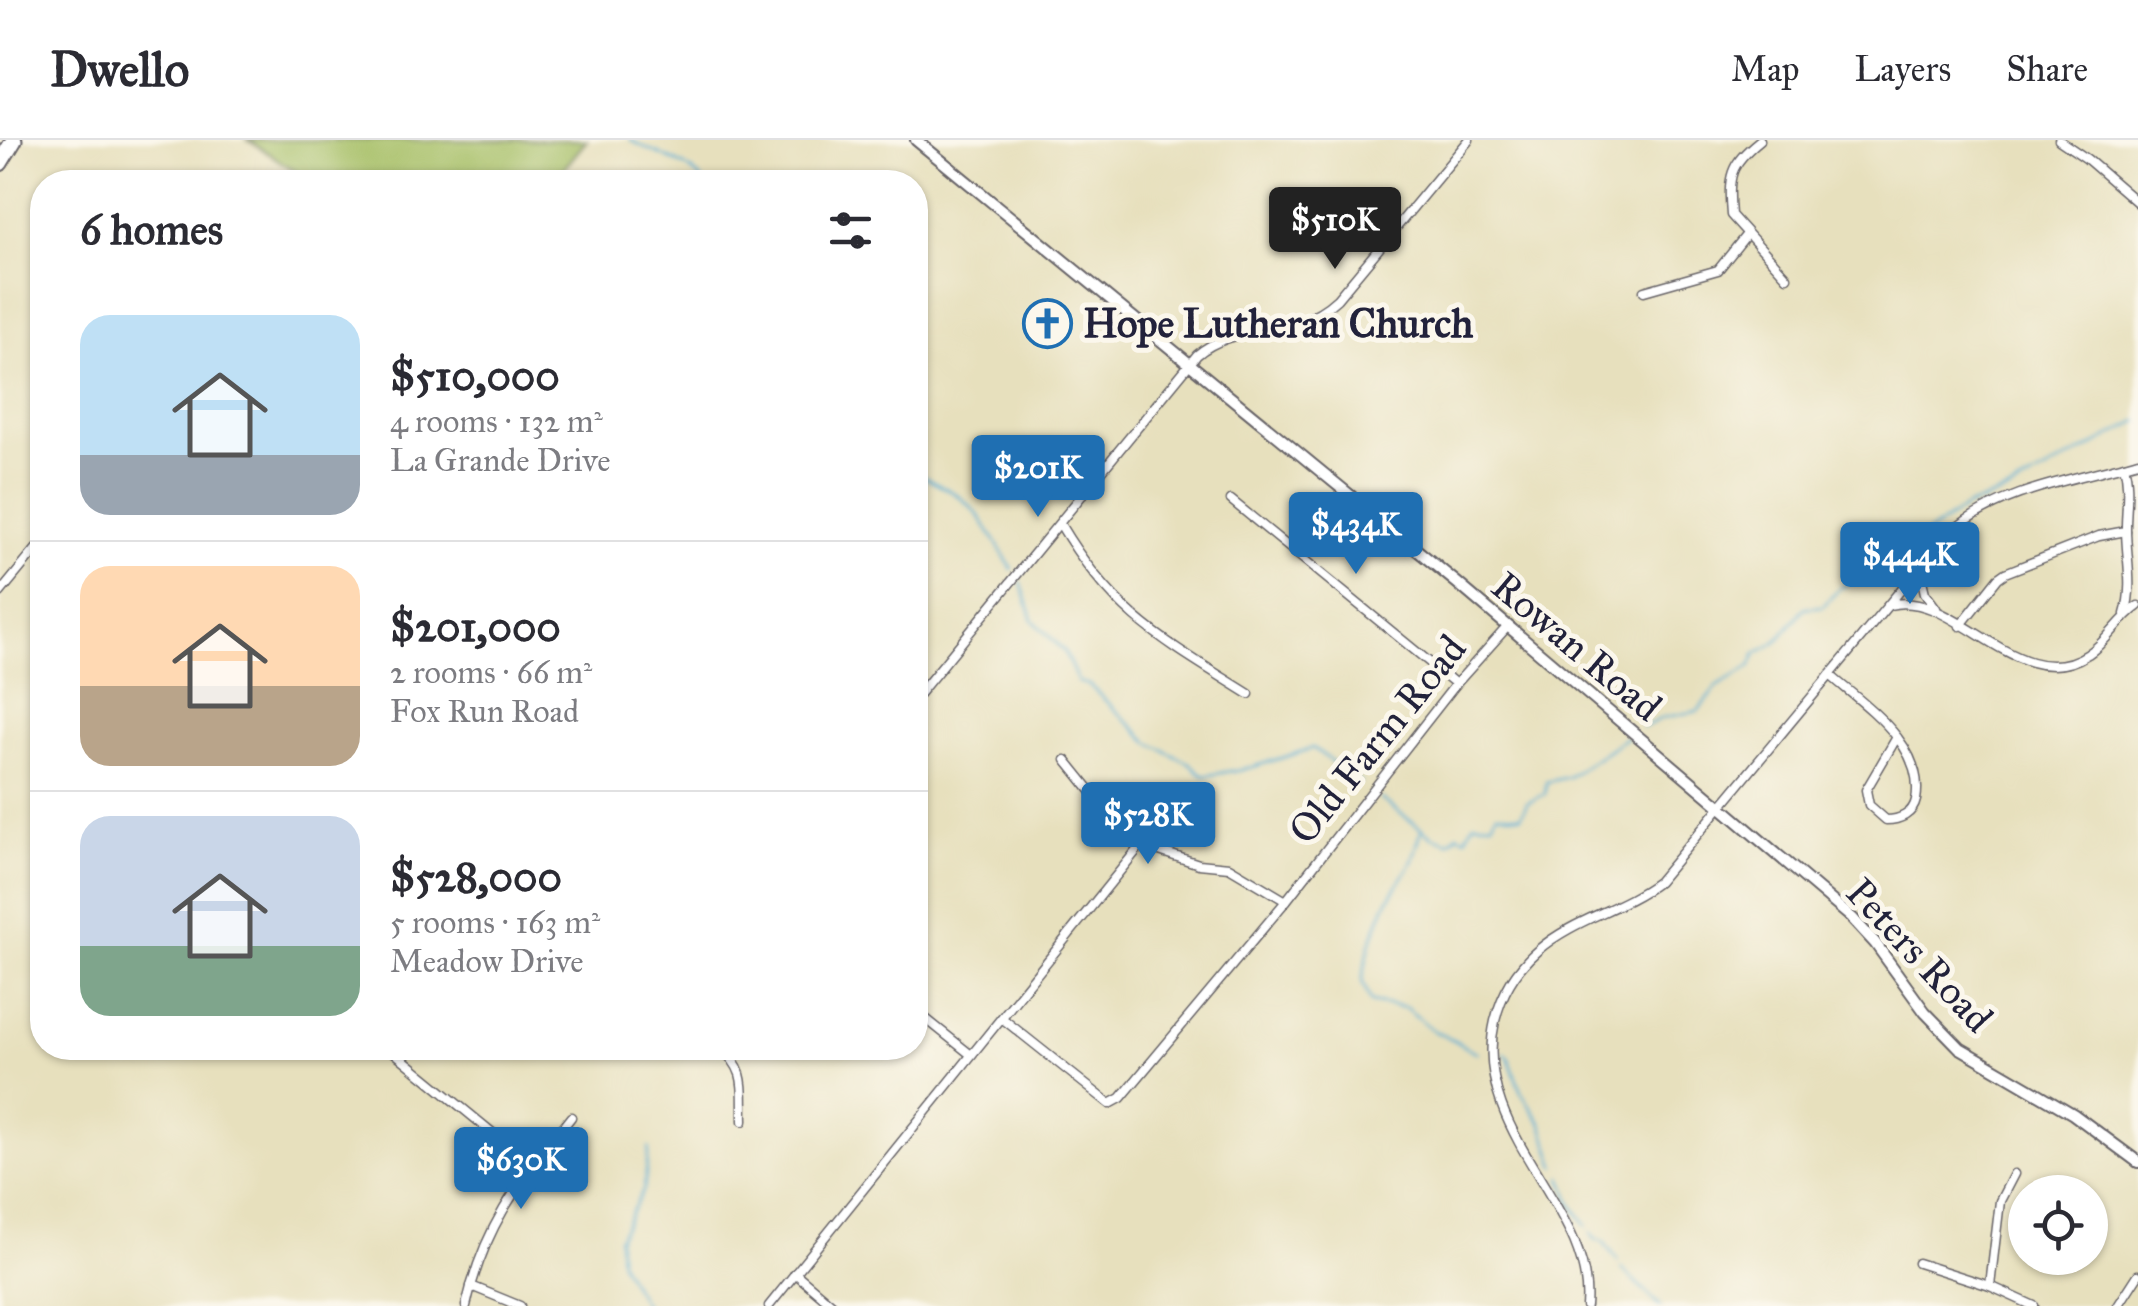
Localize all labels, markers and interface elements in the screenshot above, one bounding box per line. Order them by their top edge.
text: Dwello [50,40,189,99]
text: Map [1731,48,1799,91]
text: Layers [1854,48,1951,91]
text: Share [2006,48,2088,91]
pin: $510K [1265,187,1405,272]
text: $510K [1291,200,1379,239]
icon: filters [823,203,878,258]
text: 6 homes [80,204,223,256]
church icon: Hope Lutheran Church [1022,297,1074,349]
place label: Hope Lutheran Church [1083,299,1474,348]
text: $510,000 [390,350,560,402]
icon: home [160,355,280,475]
text: 4 rooms · 132 m² [390,402,603,441]
pin: $201K [968,435,1108,520]
text: La Grande Drive [390,441,611,480]
text: $201K [994,448,1082,487]
pin: $434K [1286,492,1426,577]
text: $434K [1311,505,1401,544]
pin: $444K [1840,522,1980,607]
text: $444K [1862,535,1958,574]
street label: Rowan Road [1482,561,1672,732]
text: $201,000 [390,601,561,653]
icon: home [160,606,280,726]
street label: Old Farm Road [1278,625,1476,854]
text: 2 rooms · 66 m² [390,653,592,692]
text: Fox Run Road [390,692,579,731]
pin: $528K [1078,782,1218,867]
text: $528K [1103,795,1193,834]
text: $528,000 [390,851,562,903]
icon: home [160,856,280,976]
street label: Peters Road [1836,868,2003,1043]
text: 5 rooms · 163 m² [390,903,600,942]
text: Meadow Drive [390,942,584,981]
pin: $630K [451,1127,591,1212]
text: $630K [476,1140,566,1179]
map controls [2008,1175,2108,1275]
button: locate [2008,1175,2108,1275]

